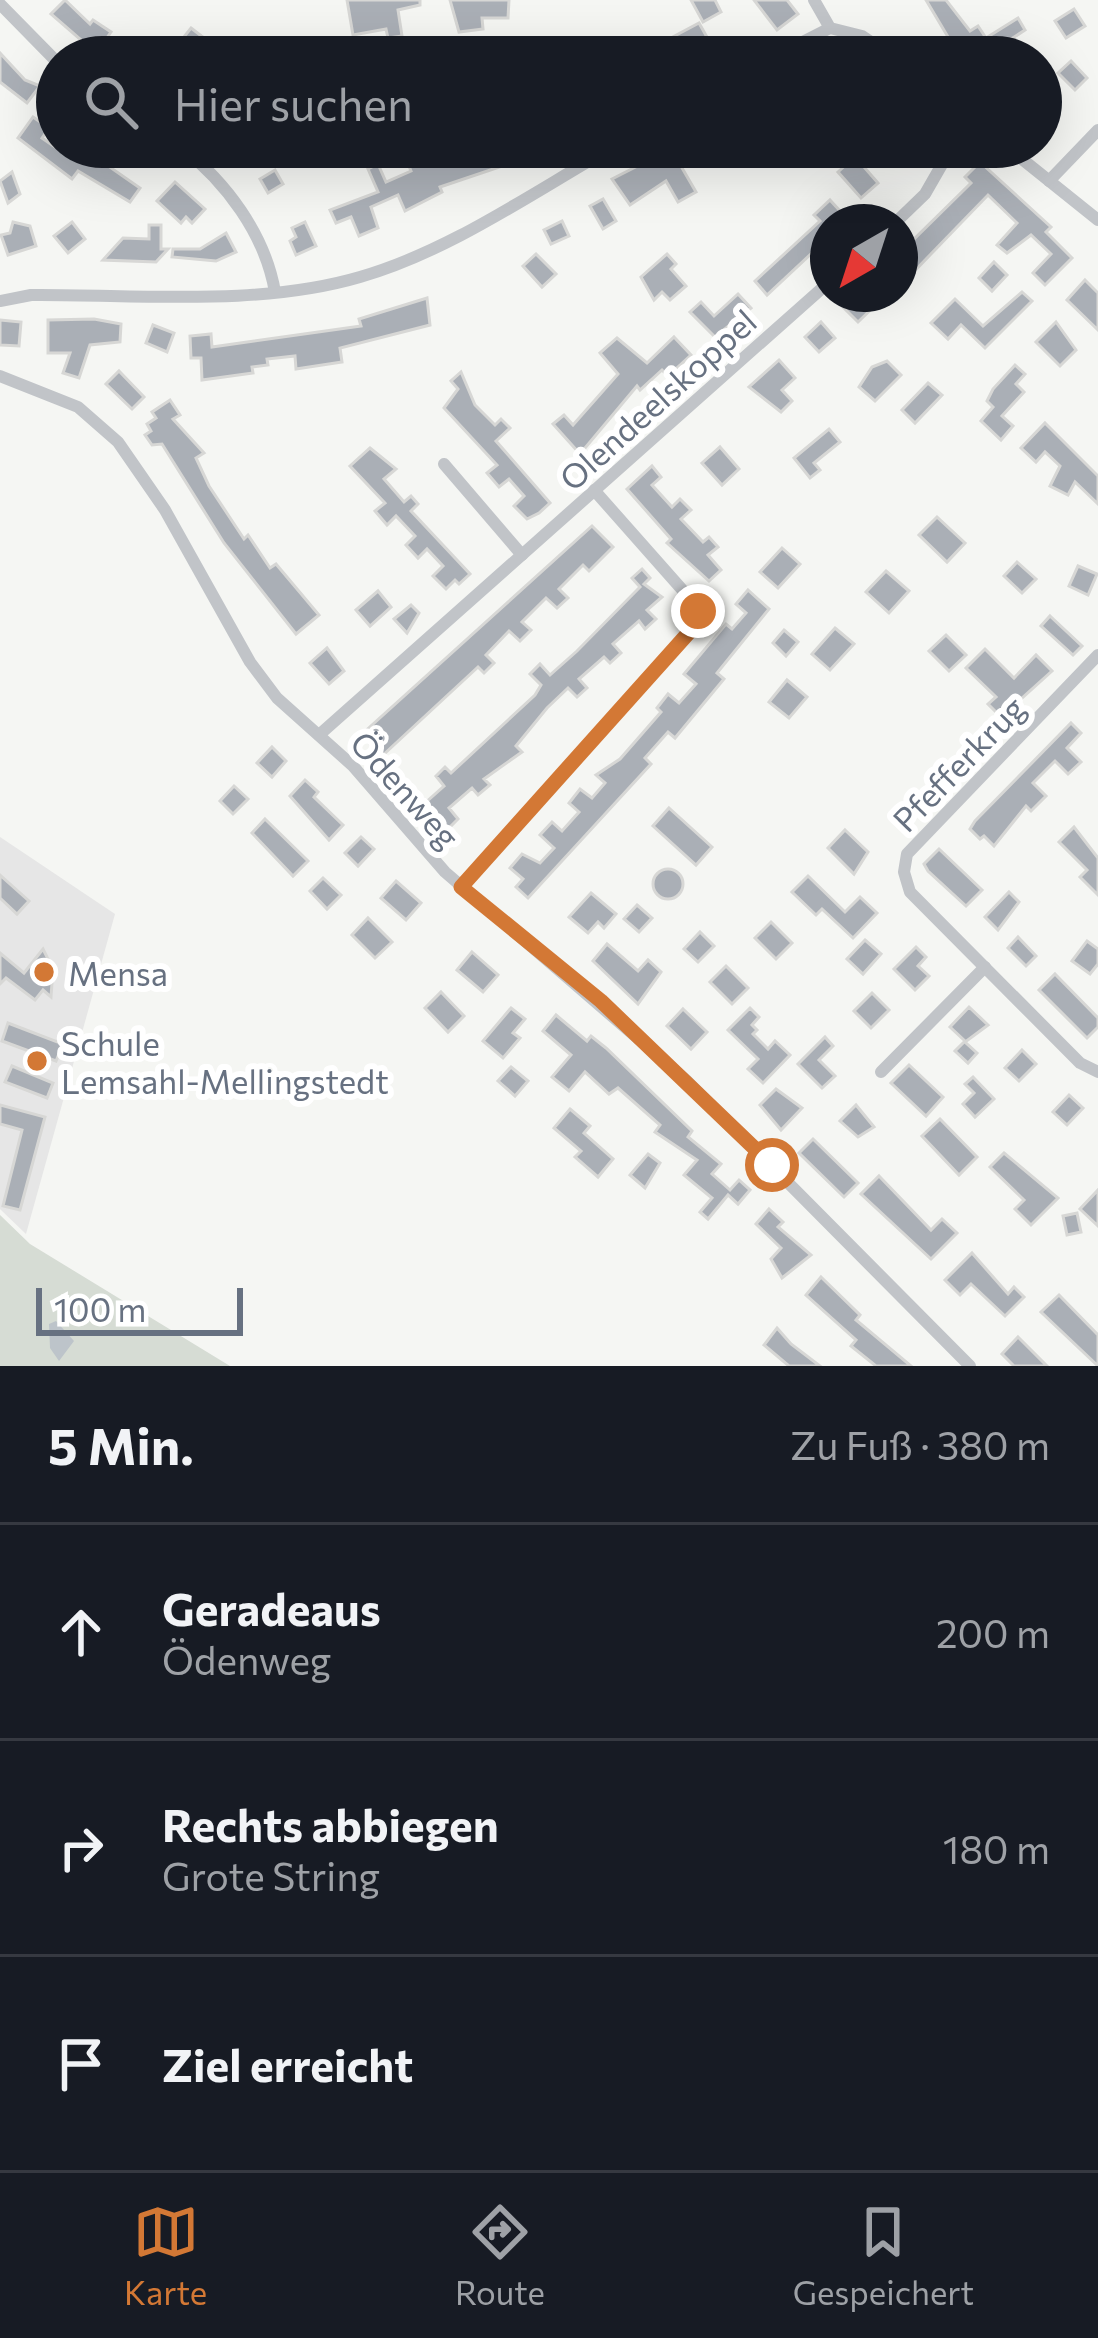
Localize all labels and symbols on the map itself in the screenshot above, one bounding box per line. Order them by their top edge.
north arrow [810,204,918,312]
street label: Olendeelskoppel [550,300,764,498]
route end [671,584,725,638]
street label: Pfefferkrug [883,687,1033,839]
street label: Ödenweg [343,722,469,856]
place label: Mensa [68,952,168,993]
marker: Mensa [31,959,57,985]
place label: Schule Lemsahl-Mellingstedt [61,1022,389,1101]
marker: Schule Lemsahl-Mellingstedt [24,1048,50,1074]
route start [745,1138,799,1192]
scale bar [36,1282,243,1335]

